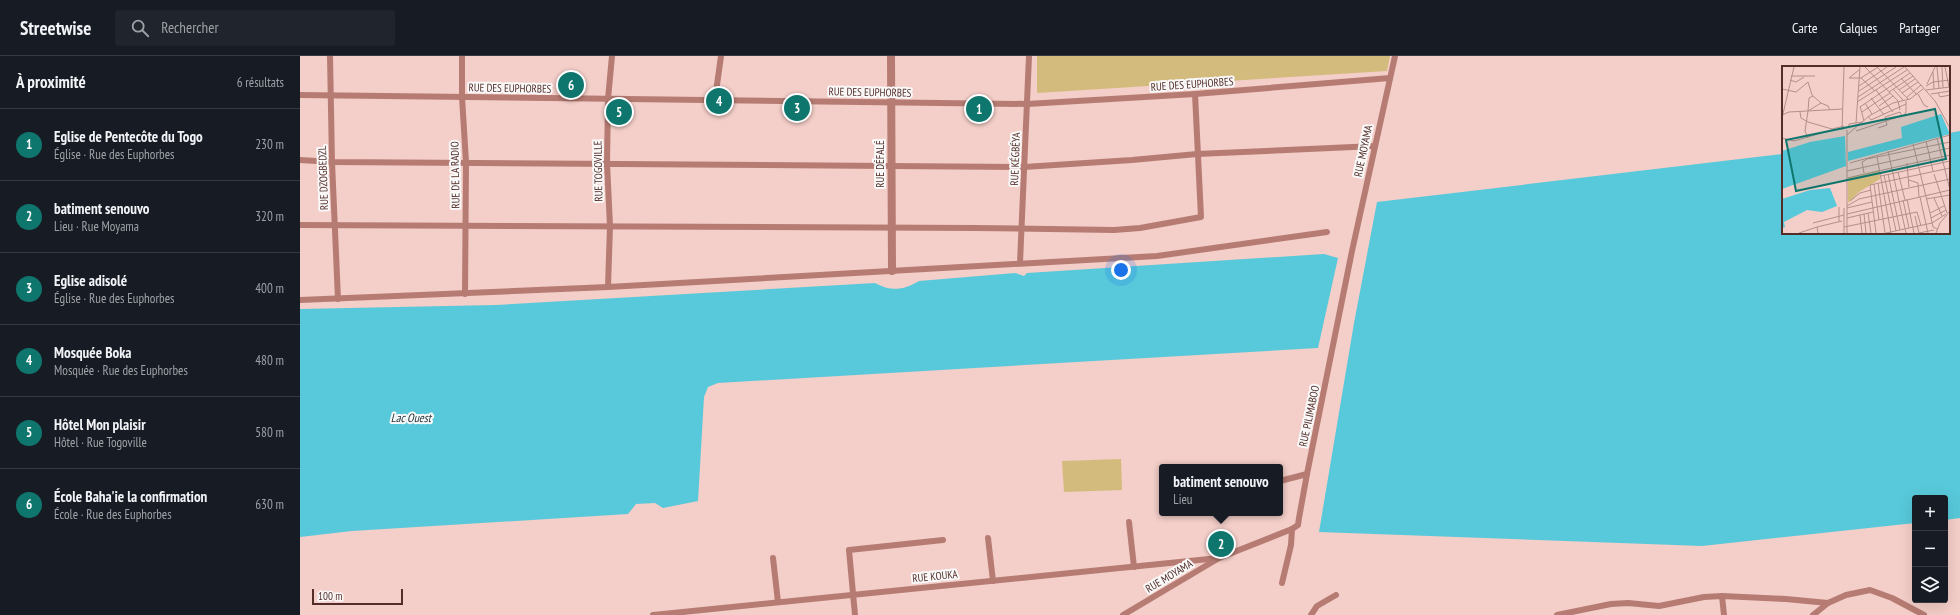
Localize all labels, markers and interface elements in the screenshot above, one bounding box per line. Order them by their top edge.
search box [115,10,395,46]
text: Streetwise [20,16,91,40]
icon: search [129,17,151,39]
text: Rechercher [161,18,219,37]
text: Carte [1792,19,1817,37]
text: Calques [1839,19,1877,37]
text: Partager [1899,19,1940,37]
inset map [1782,66,1950,234]
pin: 6 [558,70,584,100]
text: À proximité [16,71,86,93]
text: 6 résultats [237,74,284,91]
street label: RUE DES EUPHORBES [1150,74,1234,94]
street label: RUE DES EUPHORBES [468,80,552,96]
street label: RUE DES EUPHORBES [828,84,912,100]
pin: 4 [706,86,732,116]
pin: 3 [784,93,810,123]
pin: 1 [966,94,992,124]
pin: 5 [606,97,632,127]
street label: RUE MOYAMA [1351,123,1375,178]
text: Eglise de Pentecôte du Togo [54,127,203,146]
street label: RUE KÉGBÉYA [1007,131,1023,186]
text: 1 [26,136,32,153]
text: 230 m [255,136,284,153]
street label: RUE TOGOVILLE [590,140,606,202]
street label: RUE DÉFALÉ [873,140,887,188]
street label: RUE DE LA RADIO [447,141,463,209]
street label: RUE DZOGBEDZL [315,145,331,211]
text: Église · Rue des Euphorbes [54,146,174,163]
text: batiment senouvo [54,199,149,218]
text: 2 [26,208,32,225]
text: 320 m [255,208,284,225]
text: Lieu · Rue Moyama [54,218,139,235]
your location [1111,260,1131,280]
text: Eglise adisolé [54,271,127,290]
text: 3 [26,280,32,297]
text: 400 m [255,280,284,297]
text: Église · Rue des Euphorbes [54,290,174,307]
text: Mosquée Boka [54,343,132,362]
text: 4 [26,352,32,369]
text: 480 m [255,352,284,369]
text: Mosquée · Rue des Euphorbes [54,362,188,379]
street label: RUE PILIMABOO [1296,384,1322,448]
water label: Lac Ouest [391,410,433,425]
text: Hôtel Mon plaisir [54,415,146,434]
text: 5 [26,424,32,441]
text: 580 m [255,424,284,441]
text: Hôtel · Rue Togoville [54,434,147,451]
popup [1159,464,1283,516]
text: batiment senouvo [1173,472,1269,491]
text: École Baha'ie la confirmation [54,487,207,506]
text: Lieu [1173,491,1193,508]
map controls [1912,495,1948,603]
button: + [1912,495,1948,531]
text: 6 [26,496,32,513]
text: 630 m [255,496,284,513]
text: École · Rue des Euphorbes [54,506,172,523]
pin: 2 [1208,529,1234,559]
button: − [1912,531,1948,567]
street label: RUE MOYAMA [1143,556,1196,596]
street label: RUE KOUKA [912,567,959,585]
button: layers [1912,567,1948,603]
scale bar [312,587,403,606]
text: 100 m [318,589,342,603]

